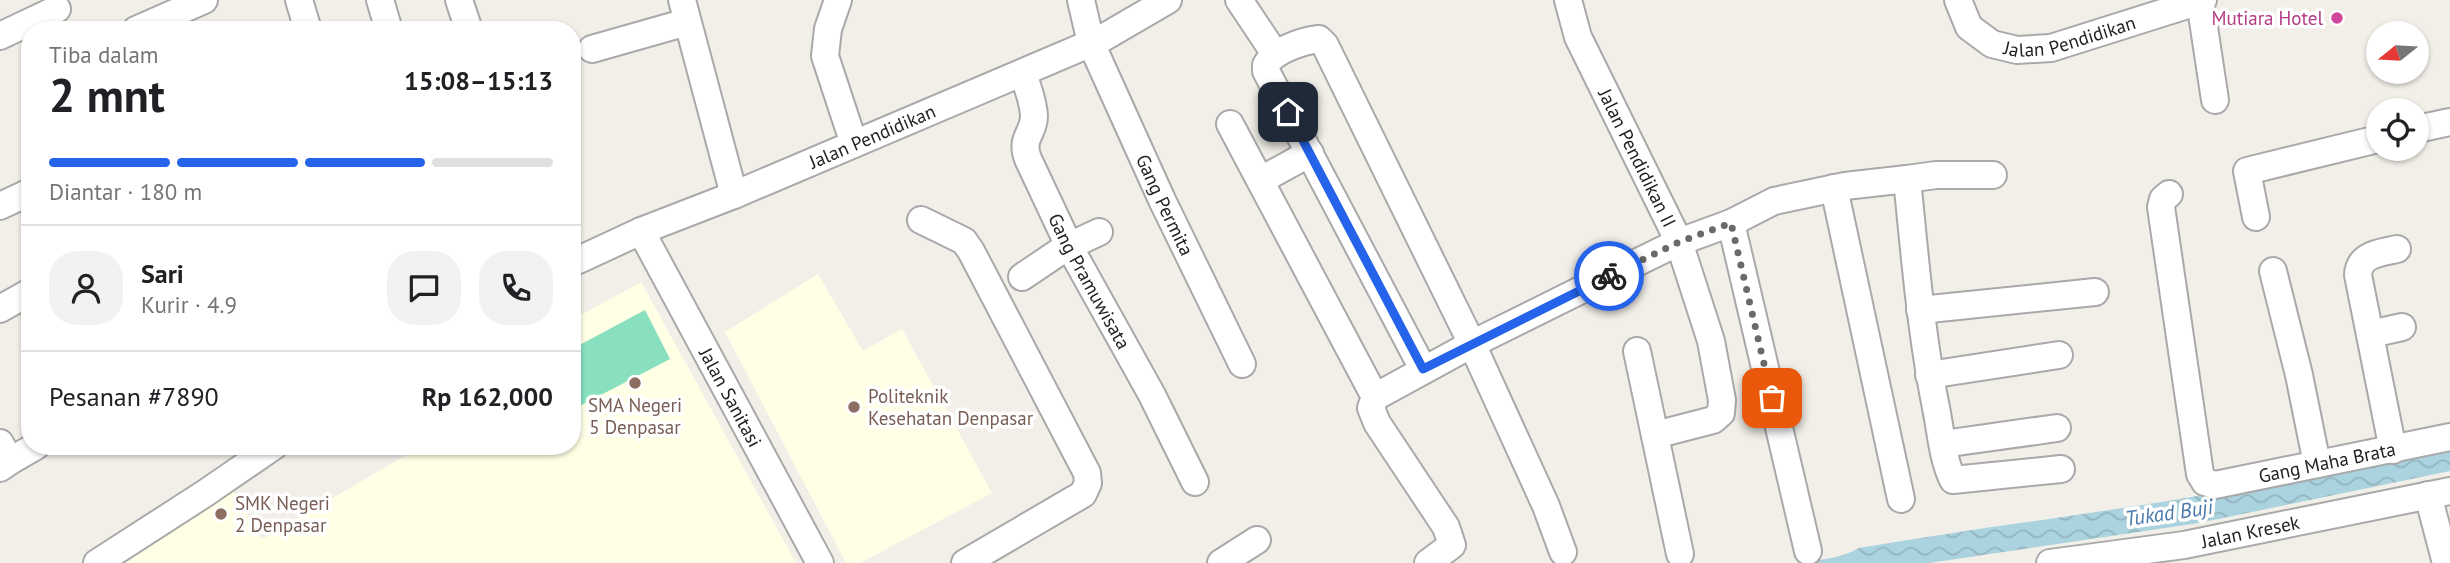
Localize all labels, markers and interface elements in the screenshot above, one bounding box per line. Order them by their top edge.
place label: Mutiara Hotel [2211,6,2323,30]
street label: Jalan Pendidikan [2001,10,2139,62]
marker: Mutiara Hotel [2329,10,2345,26]
north arrow [2366,21,2429,84]
map controls [2366,21,2429,161]
text: Tiba dalam [49,40,158,69]
text: 15:08–15:13 [404,64,553,97]
text: 2 mnt [49,65,165,125]
pin [1258,82,1318,142]
street label: Jalan Pendidikan II [1593,84,1682,231]
icon: home [1269,93,1307,131]
button: locate [2366,98,2429,161]
street label: Jalan Pendidikan [804,99,939,174]
street label: Gang Permita [1131,150,1199,259]
text: Diantar · 180 m [49,177,202,206]
street label: Gang Pramuwisata [1043,209,1136,353]
courier [1574,241,1644,311]
button: person [49,251,123,325]
button: chat [387,251,461,325]
button: phone [479,251,553,325]
text: Sari [141,257,184,290]
icon: bike [1590,257,1628,295]
text: Kurir · 4.9 [141,290,237,319]
street label: Jalan Sanitasi [694,343,767,451]
pin [1742,368,1802,428]
marker: SMA Negeri 5 Denpasar [627,375,643,391]
icon: bag [1753,379,1791,417]
text: Pesanan #7890 [49,380,219,413]
text: Rp 162,000 [422,380,553,413]
place label: Politeknik Kesehatan Denpasar [868,384,1034,430]
place label: SMA Negeri 5 Denpasar [588,393,682,439]
marker: Politeknik Kesehatan Denpasar [846,399,862,415]
street label: Gang Maha Brata [2256,436,2397,488]
place label: SMK Negeri 2 Denpasar [235,491,330,537]
water label: Tukad Buji [2123,493,2215,532]
marker: SMK Negeri 2 Denpasar [213,506,229,522]
street label: Jalan Kresek [2198,510,2302,553]

